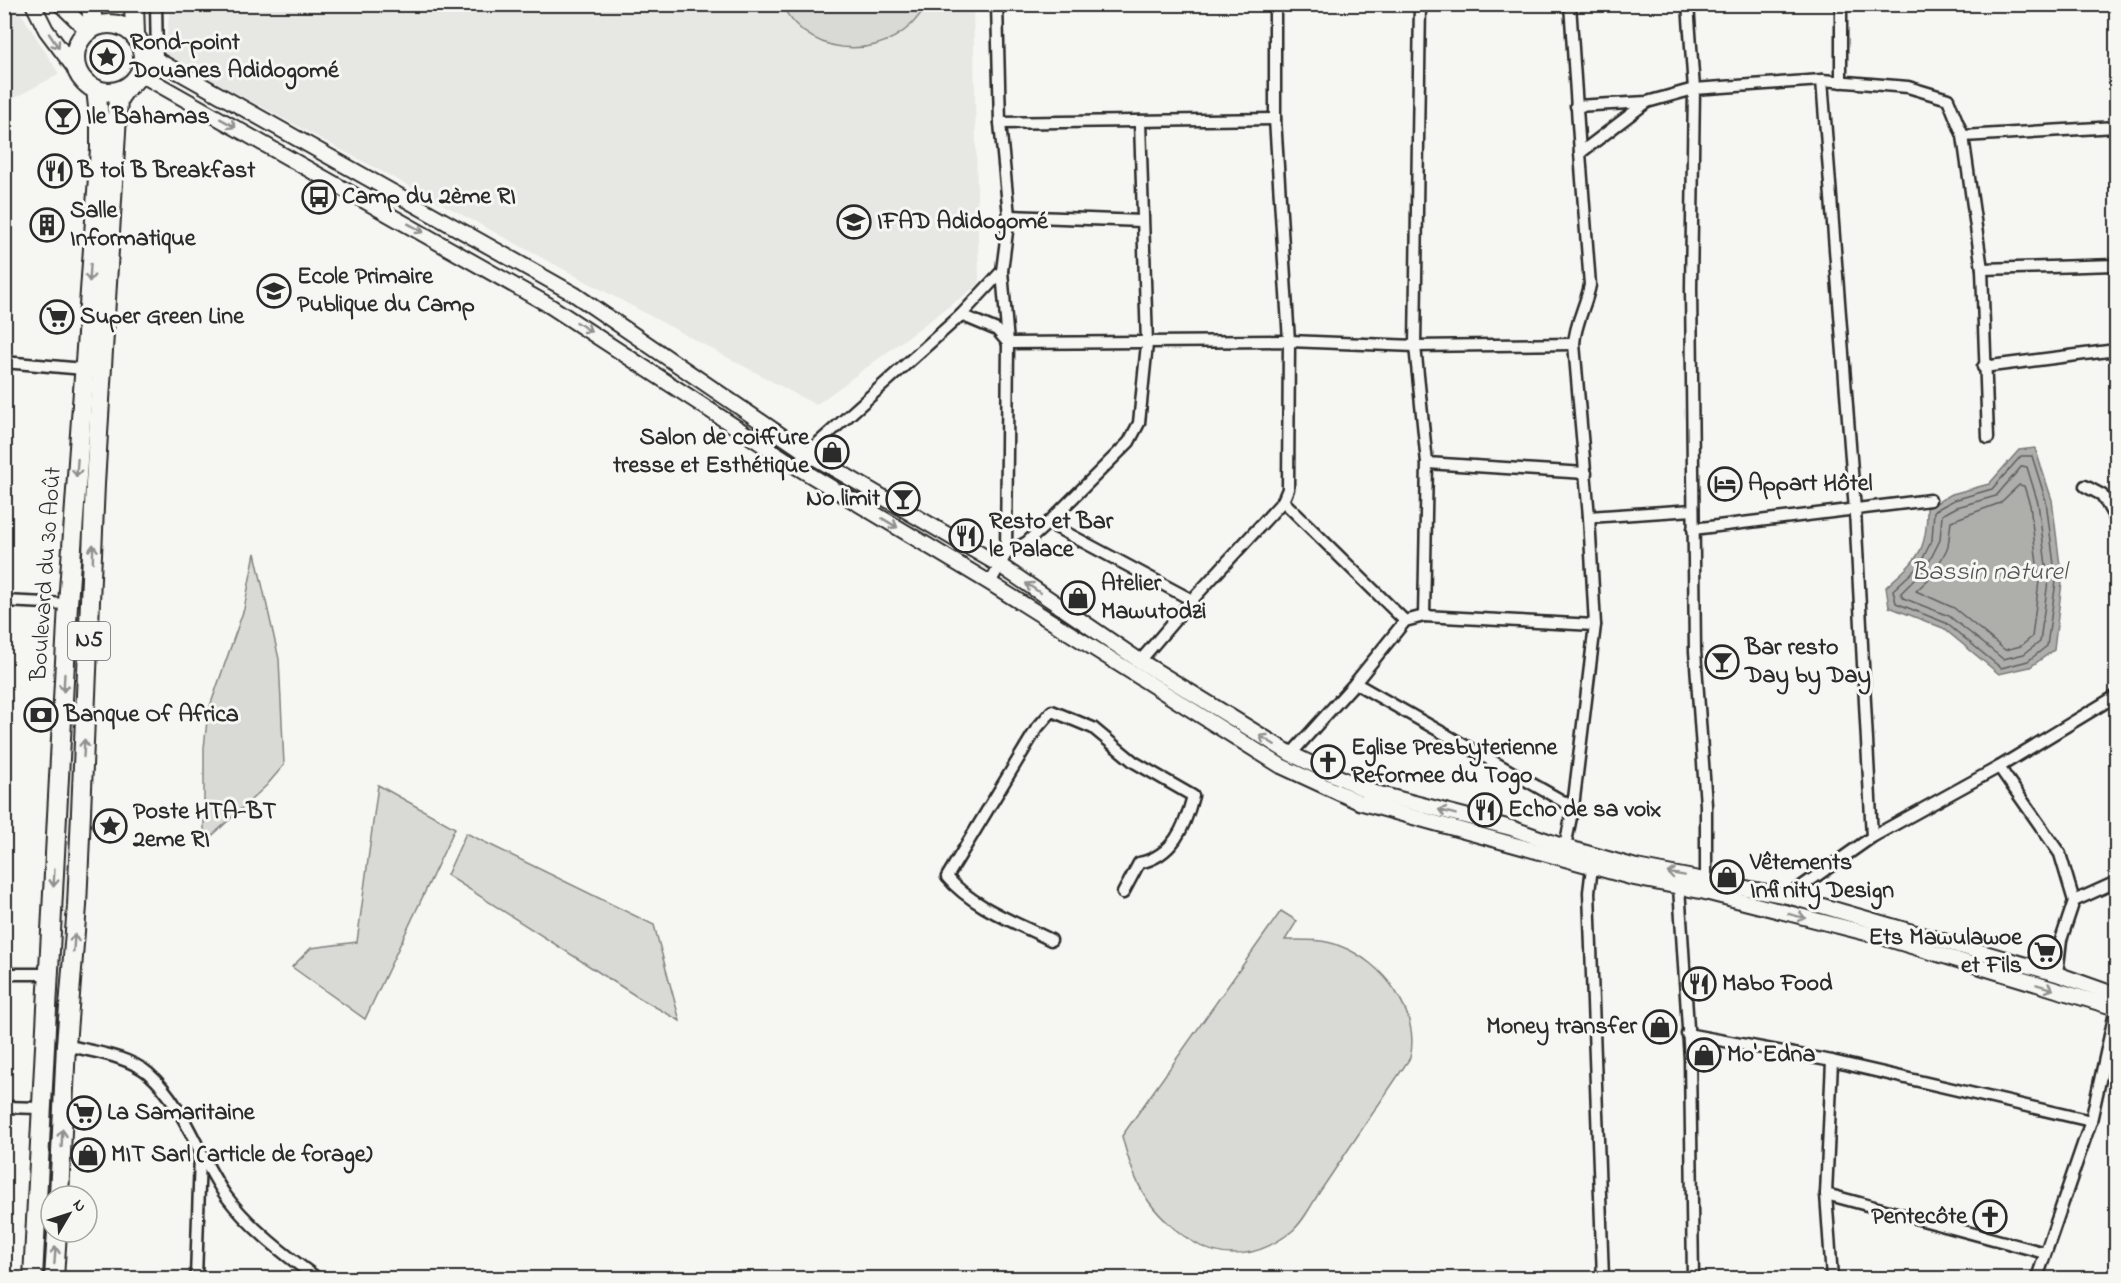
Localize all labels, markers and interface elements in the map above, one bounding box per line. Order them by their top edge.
place label: Rond-point Douanes Adidogomé [129,26,340,90]
one-way arrow [48,32,60,49]
place icon: Rond-point Douanes Adidogomé [89,39,125,75]
bar icon: Ile Bahamas [45,99,81,135]
place label: Ile Bahamas [86,100,210,135]
one-way arrow [219,117,236,129]
restaurant icon: B toi B Breakfast [37,153,73,189]
place label: B toi B Breakfast [77,154,256,189]
bus stop icon: Camp du 2ème RI [301,179,337,215]
place label: Camp du 2ème RI [342,180,516,215]
place label: Salle Informatique [70,194,197,257]
school or university icon: IFAD Adidogomé [836,204,872,240]
place label: IFAD Adidogomé [877,205,1049,241]
building icon: Salle Informatique [29,207,65,243]
one-way arrow [407,222,424,234]
place label: Ecole Primaire Publique du Camp [297,260,475,323]
one-way arrow [85,263,96,283]
school or university icon: Ecole Primaire Publique du Camp [256,273,292,309]
supermarket icon: Super Green Line [39,299,75,335]
place label: Super Green Line [80,300,245,335]
one-way arrow [575,322,592,334]
place label: Salon de coiffure tresse et Esthétique [612,421,810,484]
shop icon: Salon de coiffure tresse et Esthétique [814,434,850,470]
one-way arrow [72,457,83,477]
street label: Boulevard du 30 Août [22,466,72,683]
hotel icon: Appart Hôtel [1707,466,1743,502]
place label: Appart Hôtel [1748,467,1873,502]
bar icon: No limit [885,481,921,517]
place label: No limit [806,482,881,517]
place label: Resto et Bar le Palace [989,505,1114,568]
one-way arrow [881,517,898,529]
restaurant icon: Resto et Bar le Palace [948,518,984,554]
one-way arrow [88,544,99,564]
water label: Bassin naturel [1911,554,2070,592]
place label: Atelier Mawutodzi [1101,567,1206,630]
shop icon: Atelier Mawutodzi [1060,580,1096,616]
one-way arrow [1026,582,1042,594]
road number: N5 [68,622,110,660]
place label: Bar resto Day by Day [1744,631,1871,695]
bar icon: Bar resto Day by Day [1704,644,1740,680]
one-way arrow [58,673,69,693]
bank icon: Banque Of Africa [23,697,59,733]
place label: Banque Of Africa [63,698,239,733]
place label: Eglise Presbyterienne Reformee du Togo [1351,731,1559,795]
one-way arrow [1259,733,1276,746]
one-way arrow [79,739,90,759]
church icon: Eglise Presbyterienne Reformee du Togo [1310,744,1346,780]
restaurant icon: Echo de sa voix [1467,792,1503,828]
place label: Echo de sa voix [1508,793,1662,828]
place label: Poste HTA-BT 2eme RI [132,795,277,858]
one-way arrow [1438,805,1457,817]
place icon: Poste HTA-BT 2eme RI [92,808,128,844]
place label: Vêtements Infinity Design [1749,846,1894,910]
shop icon: Vêtements Infinity Design [1709,859,1745,895]
one-way arrow [48,868,59,888]
one-way arrow [1666,868,1686,879]
one-way arrow [1787,910,1806,922]
place label: Ets Mawulawoe et Fils [1869,921,2023,984]
one-way arrow [69,933,80,953]
supermarket icon: Ets Mawulawoe et Fils [2027,934,2063,970]
restaurant icon: Mabo Food [1681,966,1717,1002]
place label: Mabo Food [1722,967,1833,1002]
one-way arrow [2035,982,2054,993]
shop icon: Money transfer [1642,1009,1678,1045]
place label: Money transfer [1486,1010,1638,1046]
shop icon: Mo' Edna [1686,1037,1722,1073]
place label: Mo' Edna [1727,1038,1815,1073]
supermarket icon: La Samaritaine [66,1095,102,1131]
place label: La Samaritaine [107,1096,256,1131]
one-way arrow [57,1128,68,1148]
shop icon: MIT Sarl (article de forage) [70,1137,106,1173]
place label: MIT Sarl (article de forage) [111,1138,373,1174]
north arrow [39,1184,99,1244]
text: N [66,1194,92,1218]
church icon: Pentecôte [1972,1199,2008,1235]
place label: Pentecôte [1871,1200,1968,1235]
one-way arrow [50,1246,61,1266]

